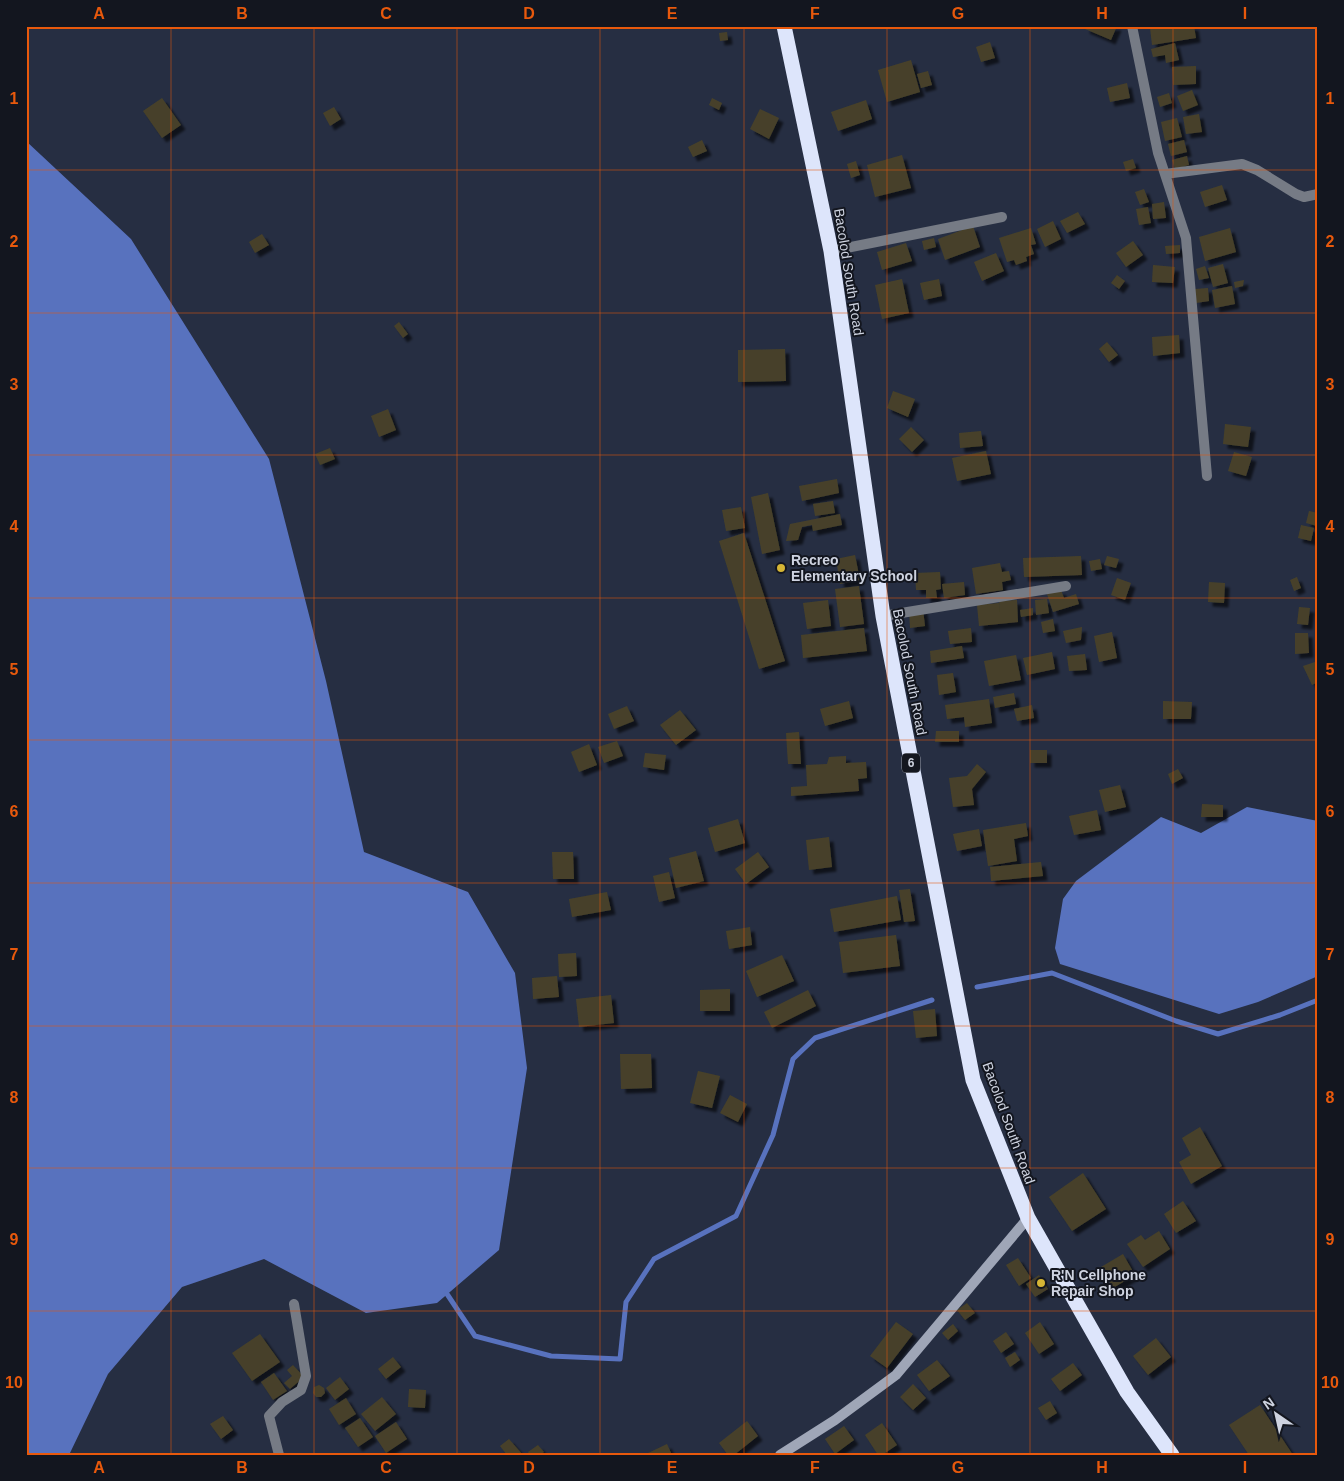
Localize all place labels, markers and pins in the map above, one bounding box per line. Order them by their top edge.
place label: Recreo Elementary School [791,552,917,584]
marker: Recreo Elementary School [775,562,787,574]
place label: R'N Cellphone Repair Shop [1051,1267,1146,1299]
marker: R'N Cellphone Repair Shop [1035,1277,1047,1289]

